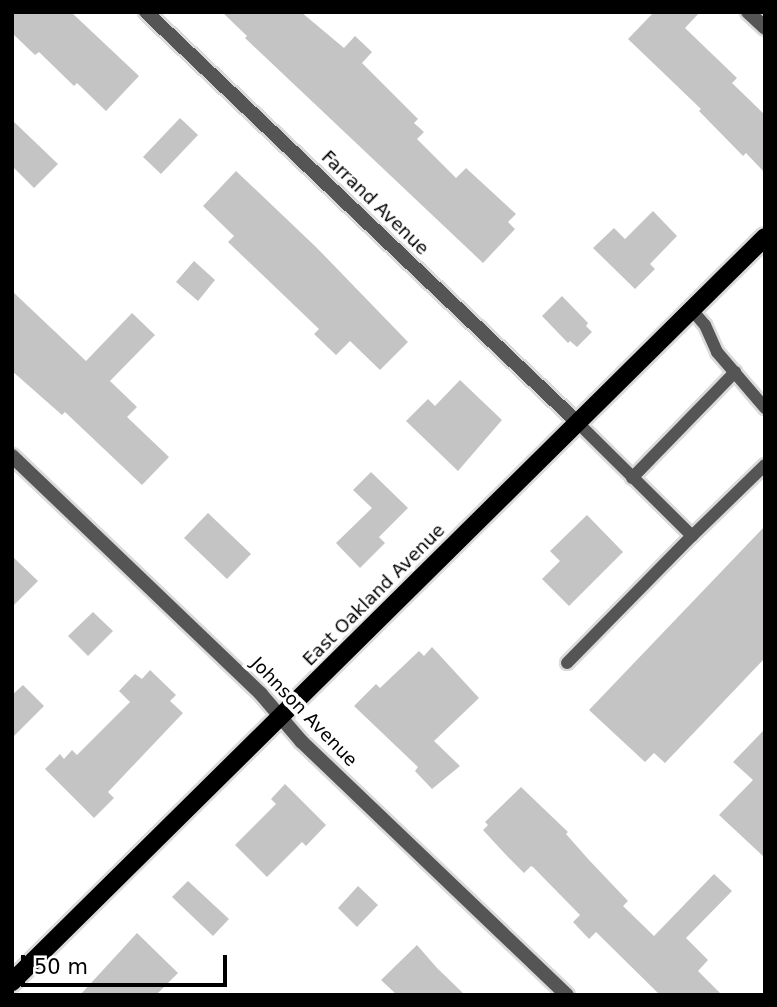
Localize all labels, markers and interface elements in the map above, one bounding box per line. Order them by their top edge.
street label: Farrand Avenue [317,146,433,260]
street label: East Oakland Avenue [299,520,449,670]
street label: Johnson Avenue [246,653,362,771]
scale bar [24,940,231,984]
text: 50 m [34,955,88,979]

